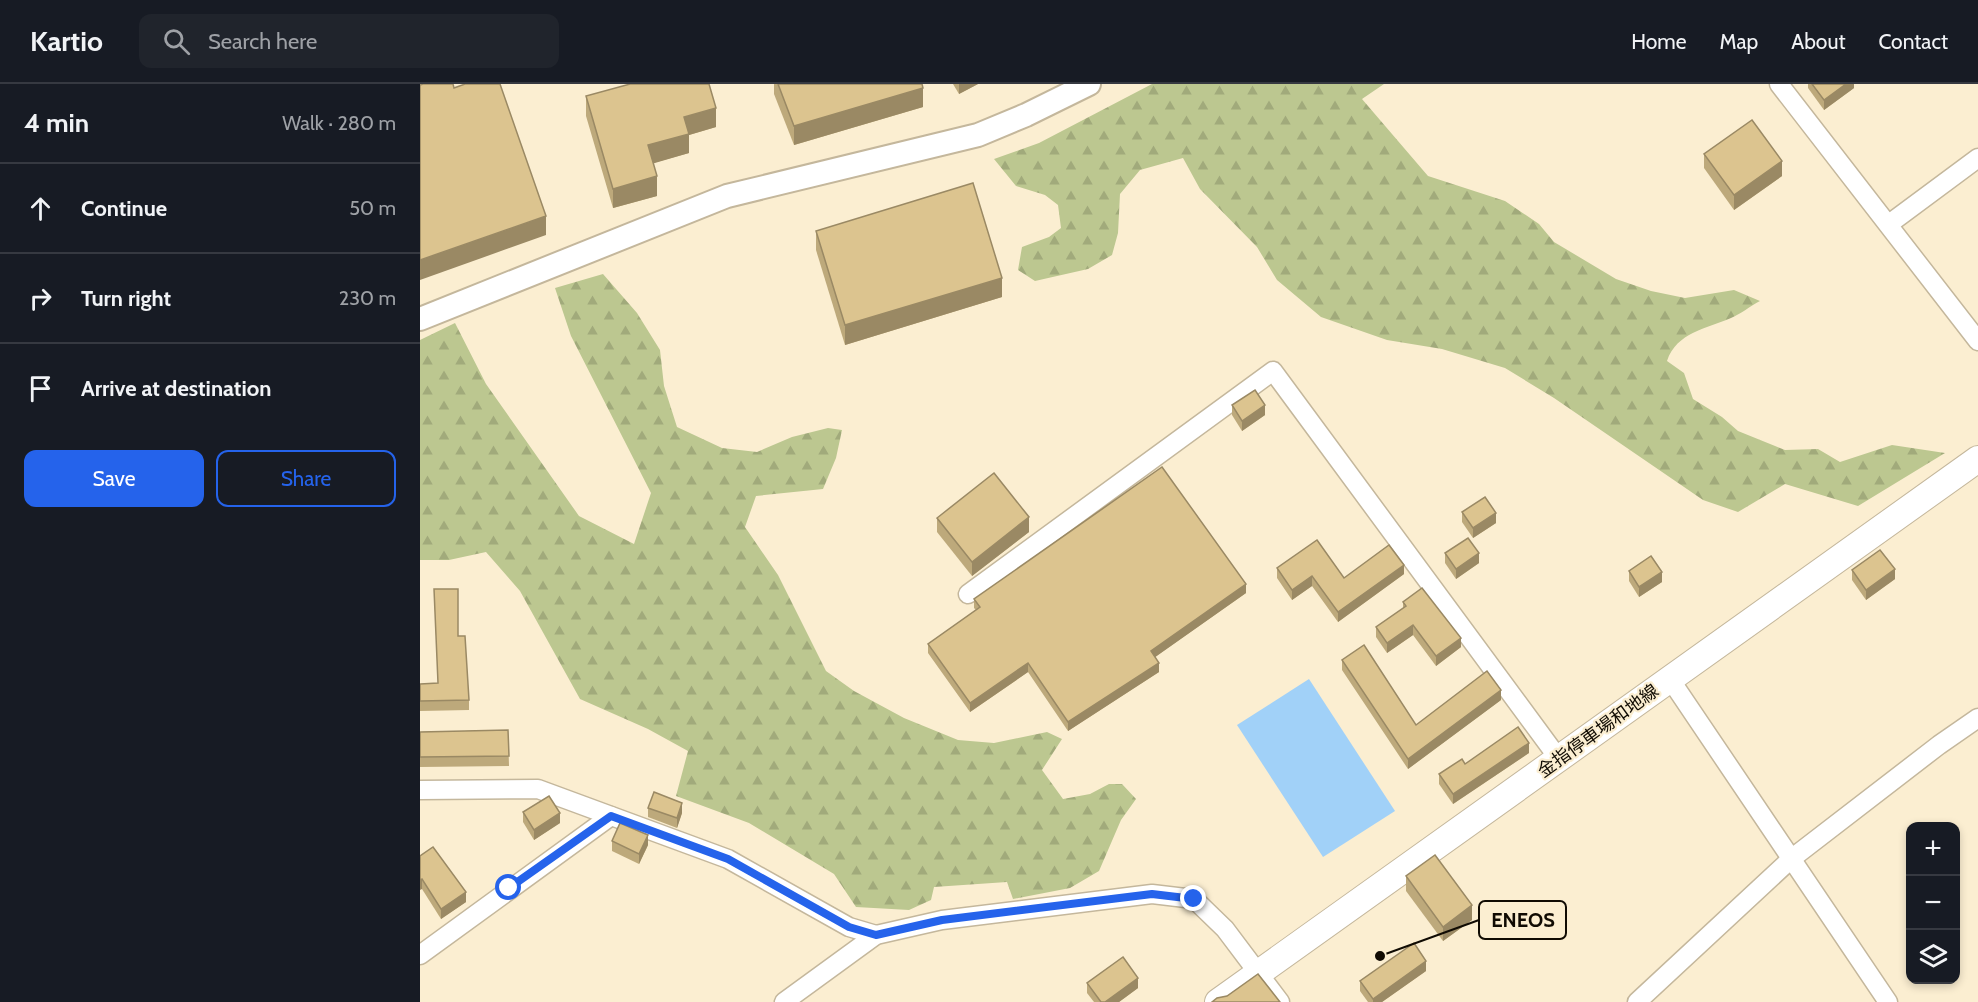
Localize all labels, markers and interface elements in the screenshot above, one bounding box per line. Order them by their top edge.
search box [139,14,559,68]
text: Kartio [30,24,103,58]
icon: search [160,25,193,58]
text: Search here [208,28,317,55]
text: Home [1631,29,1687,54]
text: Map [1720,29,1758,54]
text: About [1791,29,1845,54]
text: Contact [1878,29,1948,54]
text: 4 min [24,107,89,139]
text: Walk · 280 m [282,111,396,135]
icon: ahead [24,192,57,225]
text: Continue [81,195,167,222]
text: 50 m [349,196,396,220]
icon: right [24,282,57,315]
text: Turn right [81,285,171,312]
text: 230 m [339,286,396,310]
icon: arrive [24,372,57,405]
text: Arrive at destination [81,375,271,402]
button: Save [24,450,204,507]
button: Share [216,450,396,507]
street label: 金指停車場和地線 [1533,680,1663,782]
map controls [1906,822,1960,984]
button: + [1906,822,1960,876]
route start [495,874,521,900]
button: − [1906,876,1960,930]
route end [1180,885,1206,911]
callout: ENEOS [1479,901,1566,939]
text: ENEOS [1491,908,1555,932]
button: layers [1906,930,1960,984]

